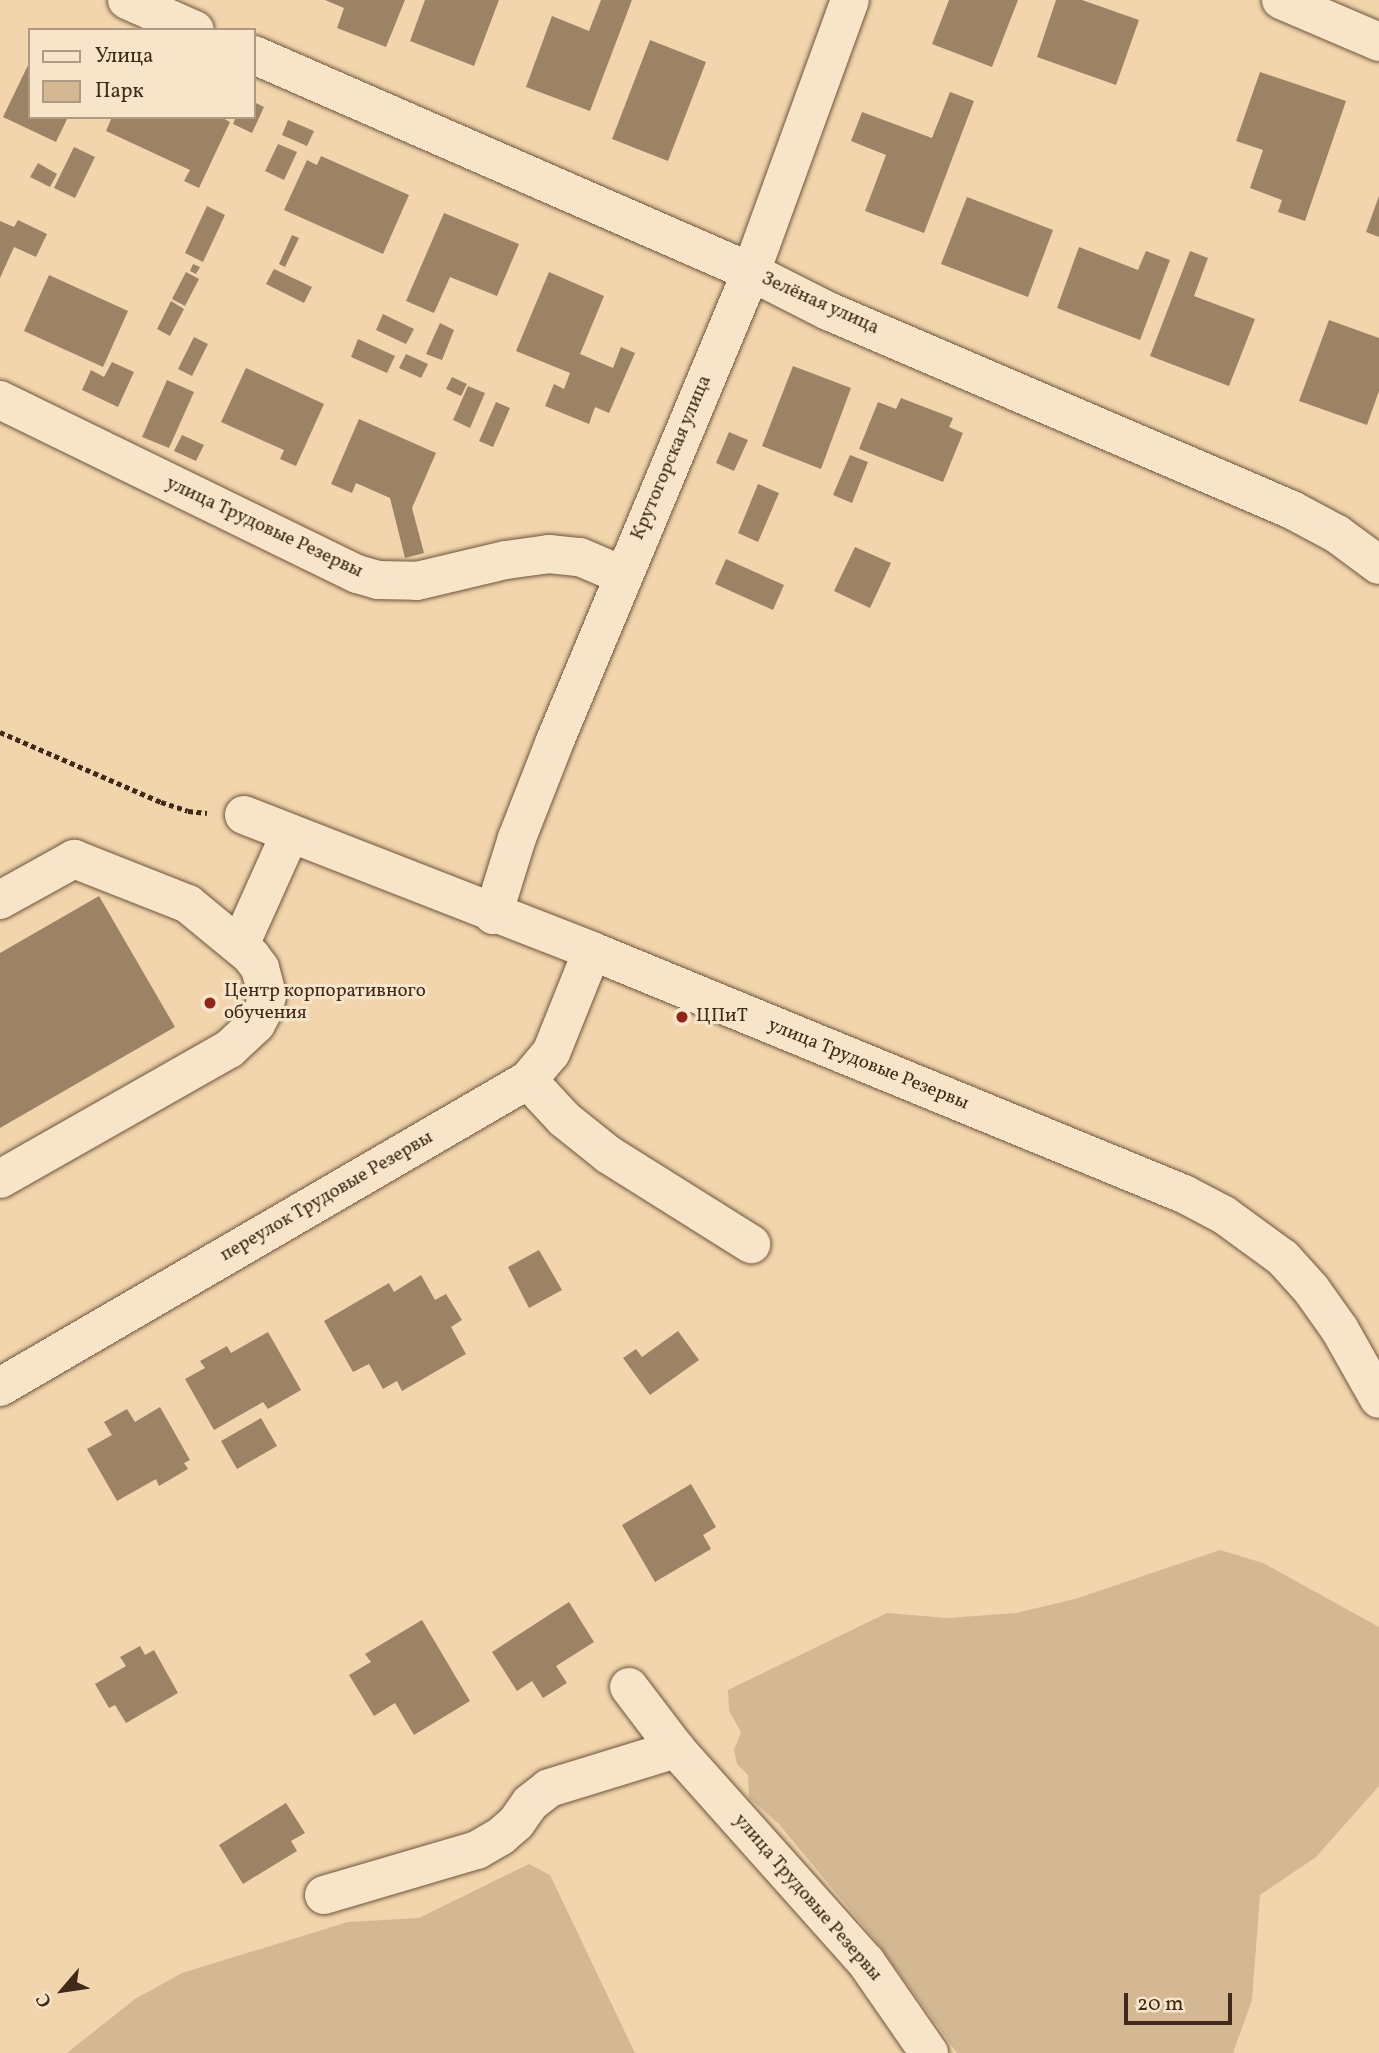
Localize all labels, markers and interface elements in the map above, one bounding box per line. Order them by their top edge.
legend [28,28,256,119]
text: Улица [95,42,153,71]
text: Парк [95,77,144,106]
street label: Зелёная улица [757,268,883,340]
street label: Крутогорская улица [627,372,717,544]
street label: улица Трудовые Резервы [162,472,366,584]
place label: Центр корпоративного обучения [224,981,426,1025]
marker: Центр корпоративного обучения [202,995,218,1011]
place label: ЦПиТ [696,1006,748,1028]
marker: ЦПиТ [674,1009,690,1025]
street label: улица Трудовые Резервы [764,1014,972,1116]
street label: переулок Трудовые Резервы [216,1127,438,1267]
street label: улица Трудовые Резервы [728,1809,886,1987]
north arrow [28,1955,98,2025]
scale bar [1127,1980,1236,2024]
text: С [30,1989,59,2012]
text: 20 m [1137,1990,1183,2019]

